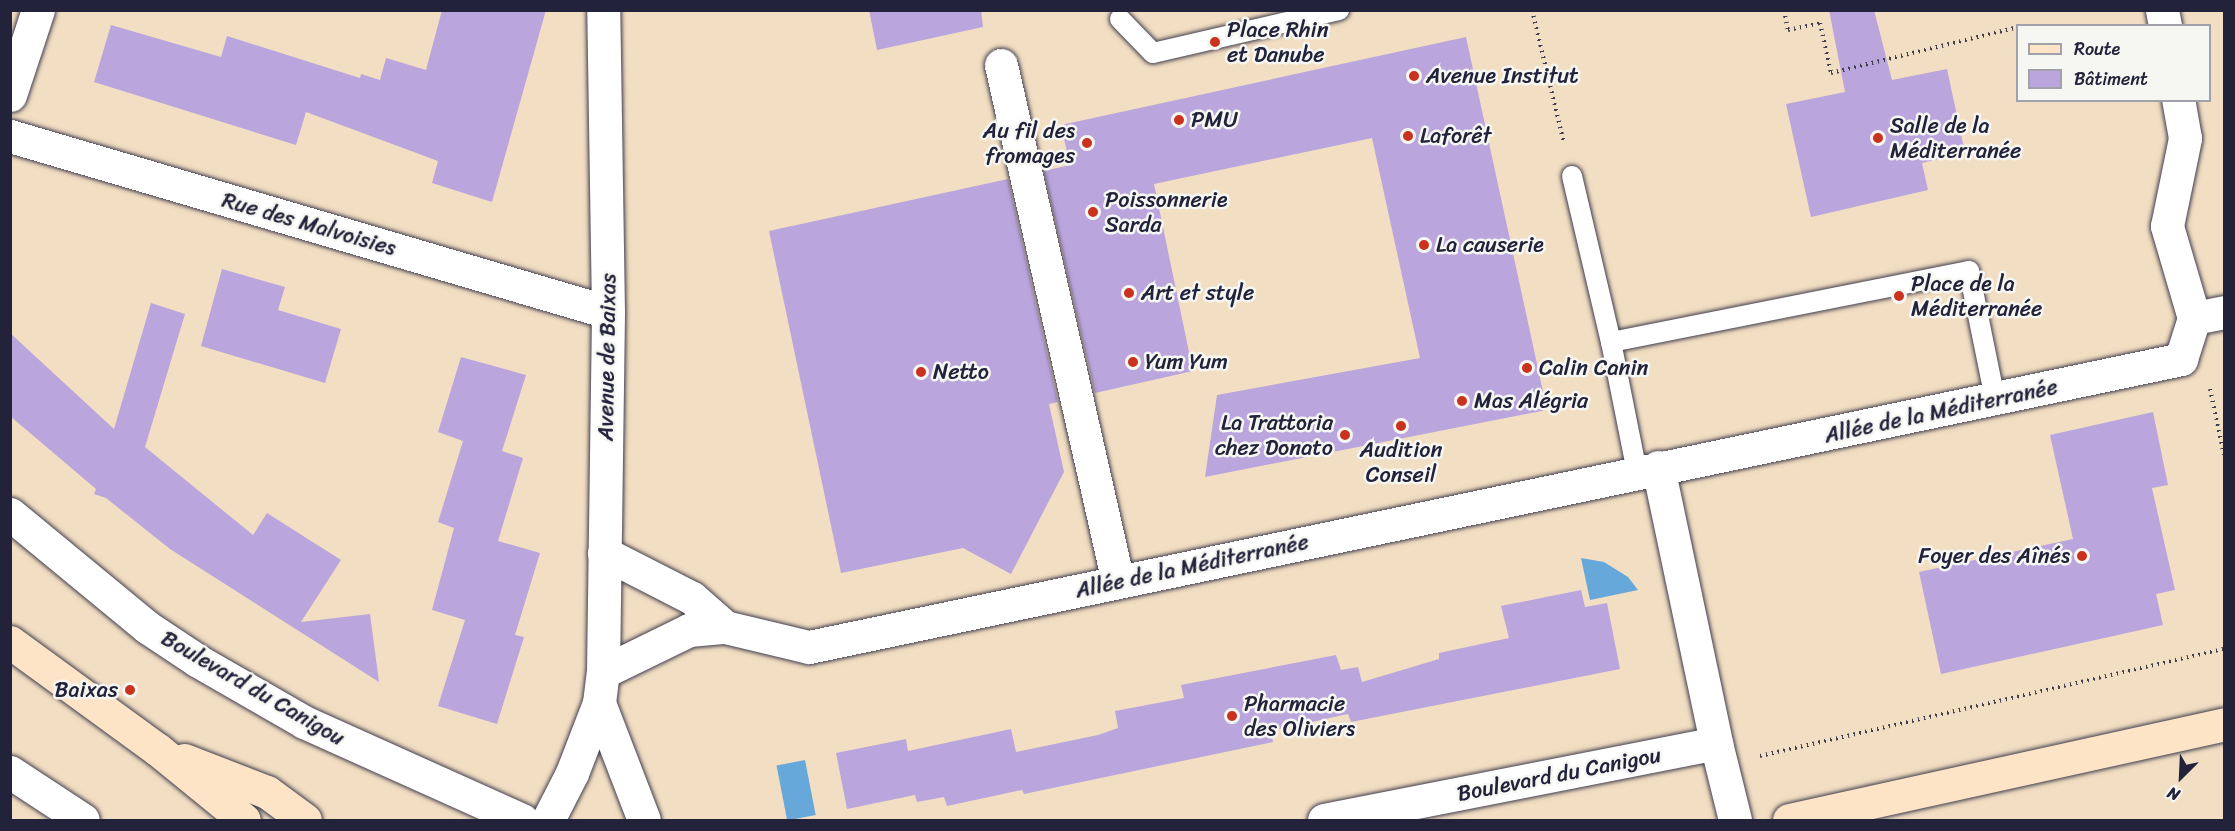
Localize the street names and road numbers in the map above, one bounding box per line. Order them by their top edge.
street label: Rue des Malvoisies [219,186,399,262]
street label: Avenue de Baixas [592,273,622,441]
street label: Allée de la Méditerranée [1822,373,2060,449]
street label: Allée de la Méditerranée [1073,528,1311,604]
street label: Boulevard du Canigou [157,625,349,751]
street label: Boulevard du Canigou [1455,741,1663,807]

